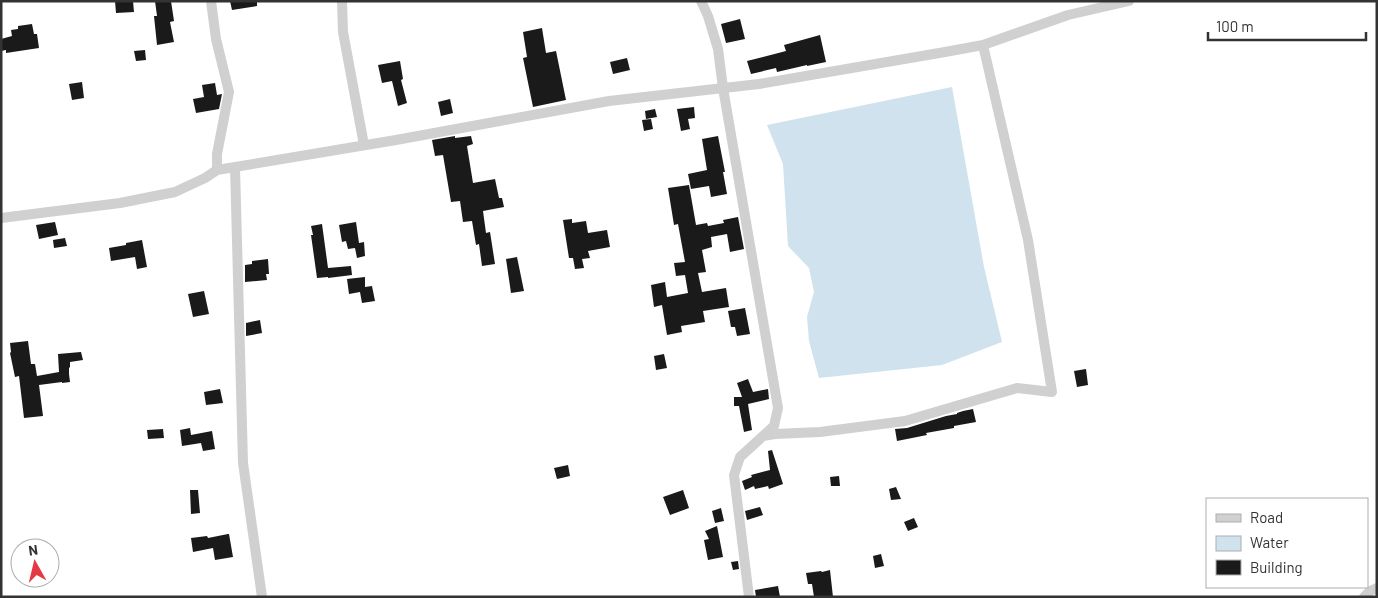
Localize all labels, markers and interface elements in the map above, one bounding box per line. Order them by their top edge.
scale bar [1208,10,1366,42]
text: 100 m [1216,17,1254,35]
legend [1206,498,1368,588]
text: Road [1250,508,1283,526]
text: Water [1250,533,1289,551]
north arrow [10,538,60,588]
text: N [27,541,39,559]
text: Building [1250,558,1303,576]

